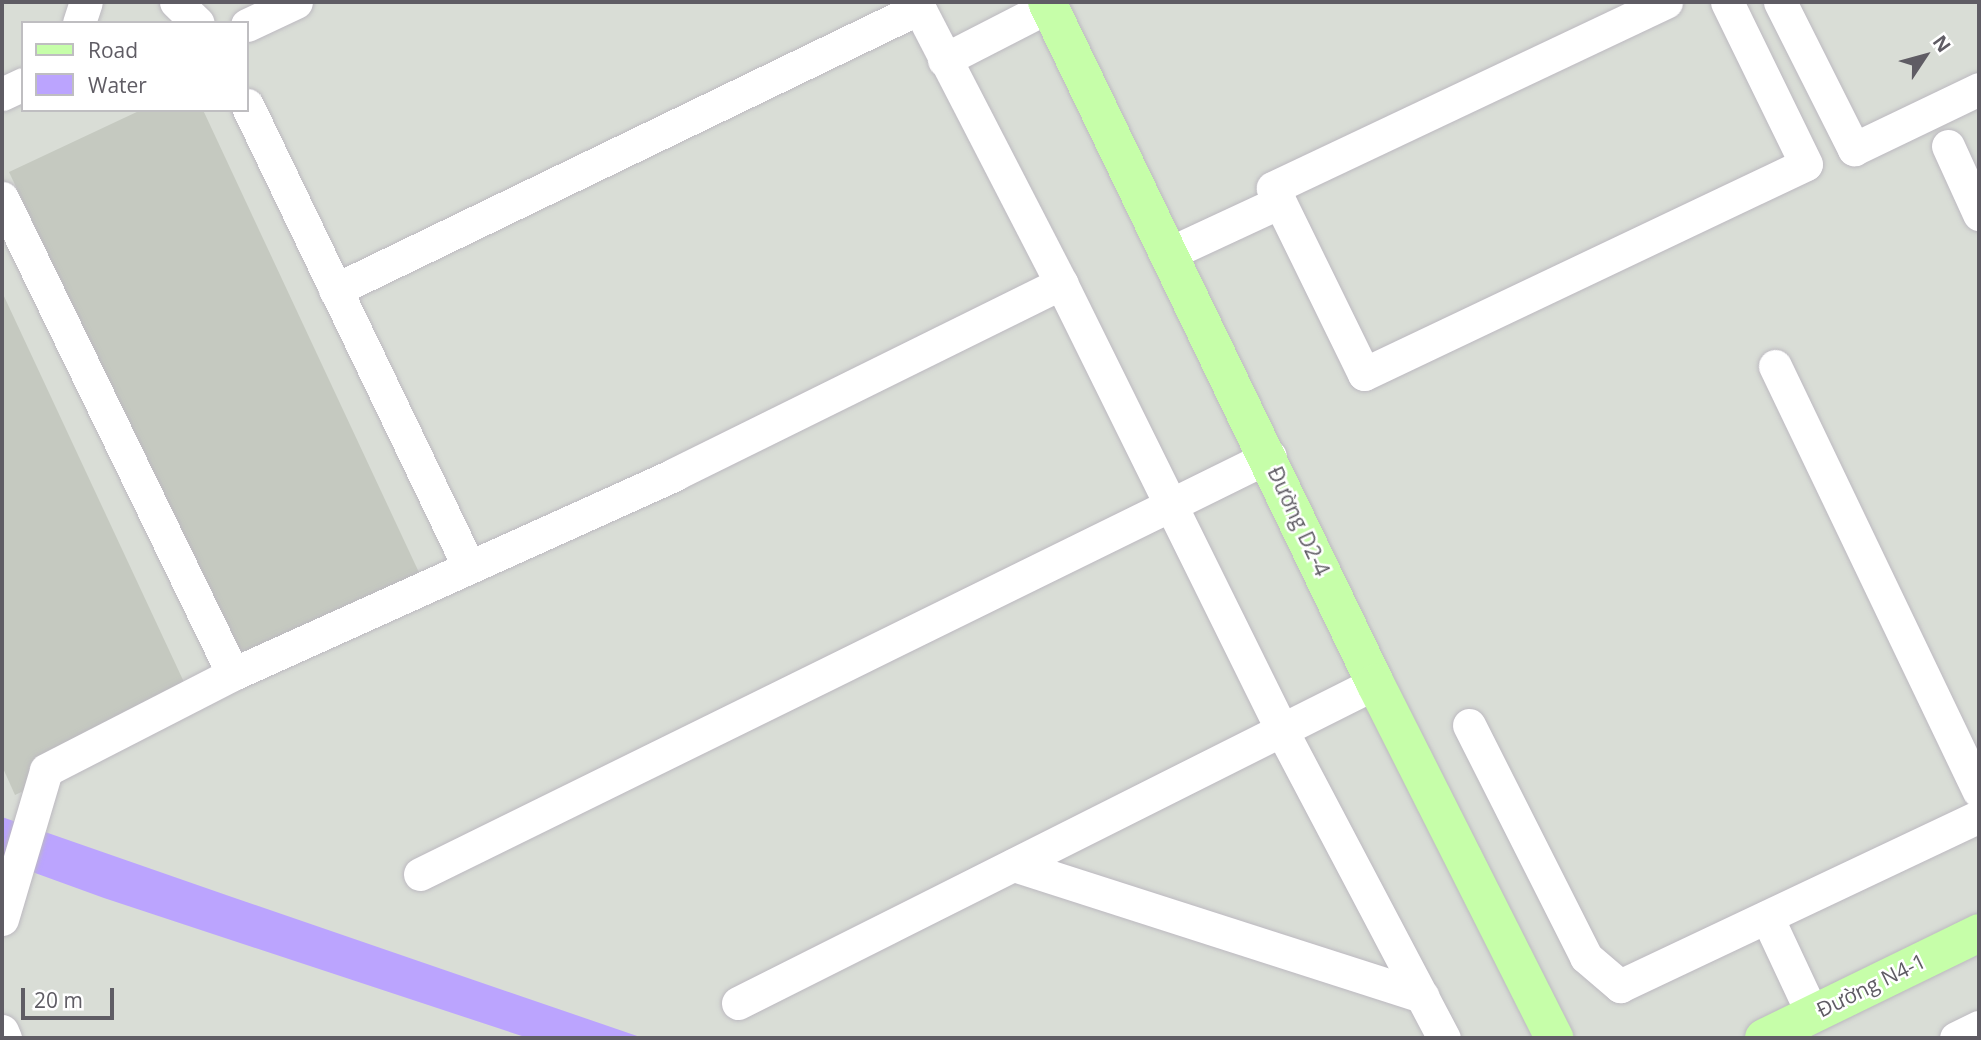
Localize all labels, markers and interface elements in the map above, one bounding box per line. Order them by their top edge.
legend [21,21,248,112]
north arrow [1890,21,1960,91]
text: N [1927,30,1957,58]
text: Road [88,36,138,64]
text: Water [88,71,147,99]
street label: Đường D2-4 [1263,462,1335,580]
street label: Đường N4-1 [1812,948,1930,1022]
scale bar [24,974,117,1018]
text: 20 m [34,986,83,1014]

